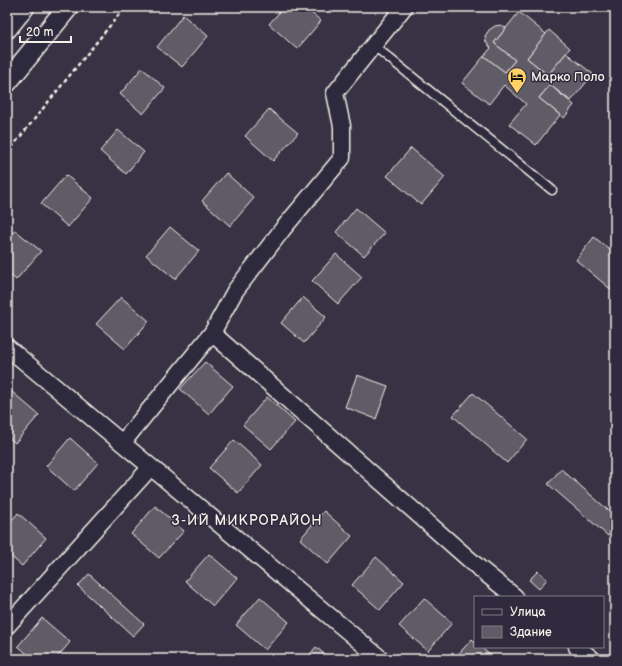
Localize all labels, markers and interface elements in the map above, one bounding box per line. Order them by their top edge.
scale bar [20,18,71,44]
text: 20 m [26,25,53,40]
hotel icon: Марко Поло [506,66,528,94]
place label: Марко Поло [531,69,605,85]
district label: 3-ИЙ МИКРОРАЙОН [171,512,323,529]
legend [474,596,604,648]
text: Улица [510,605,546,620]
text: Здание [510,625,552,640]

